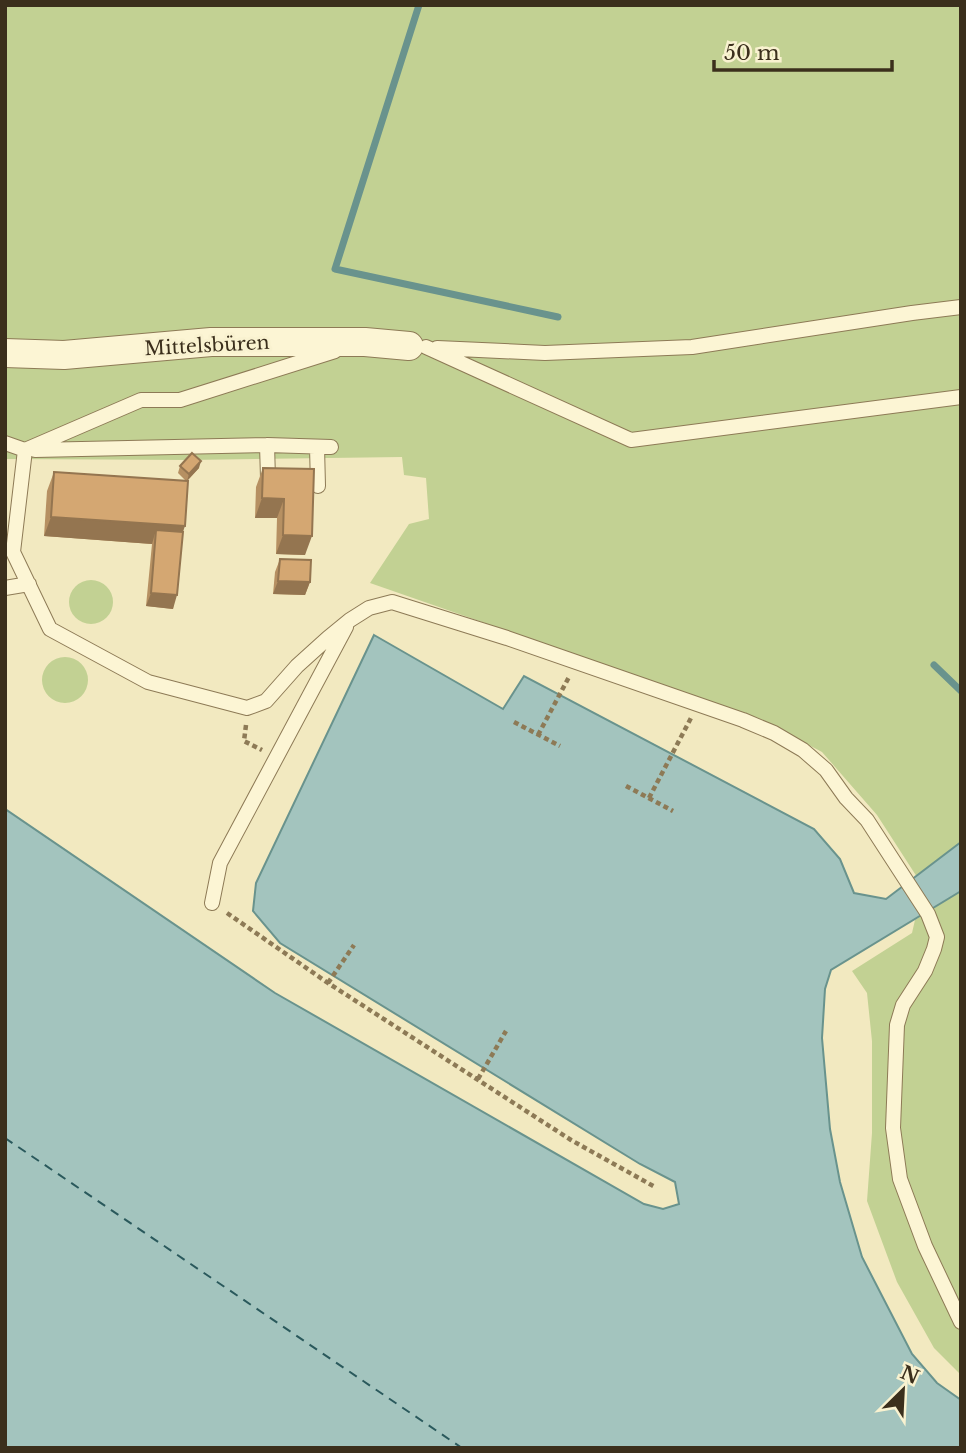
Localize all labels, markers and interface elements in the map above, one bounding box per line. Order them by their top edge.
scale bar [714,28,892,72]
text: 50 m [724,40,780,66]
street label: Mittelsbüren [144,331,270,360]
north arrow [868,1355,938,1425]
text: N [897,1361,923,1389]

